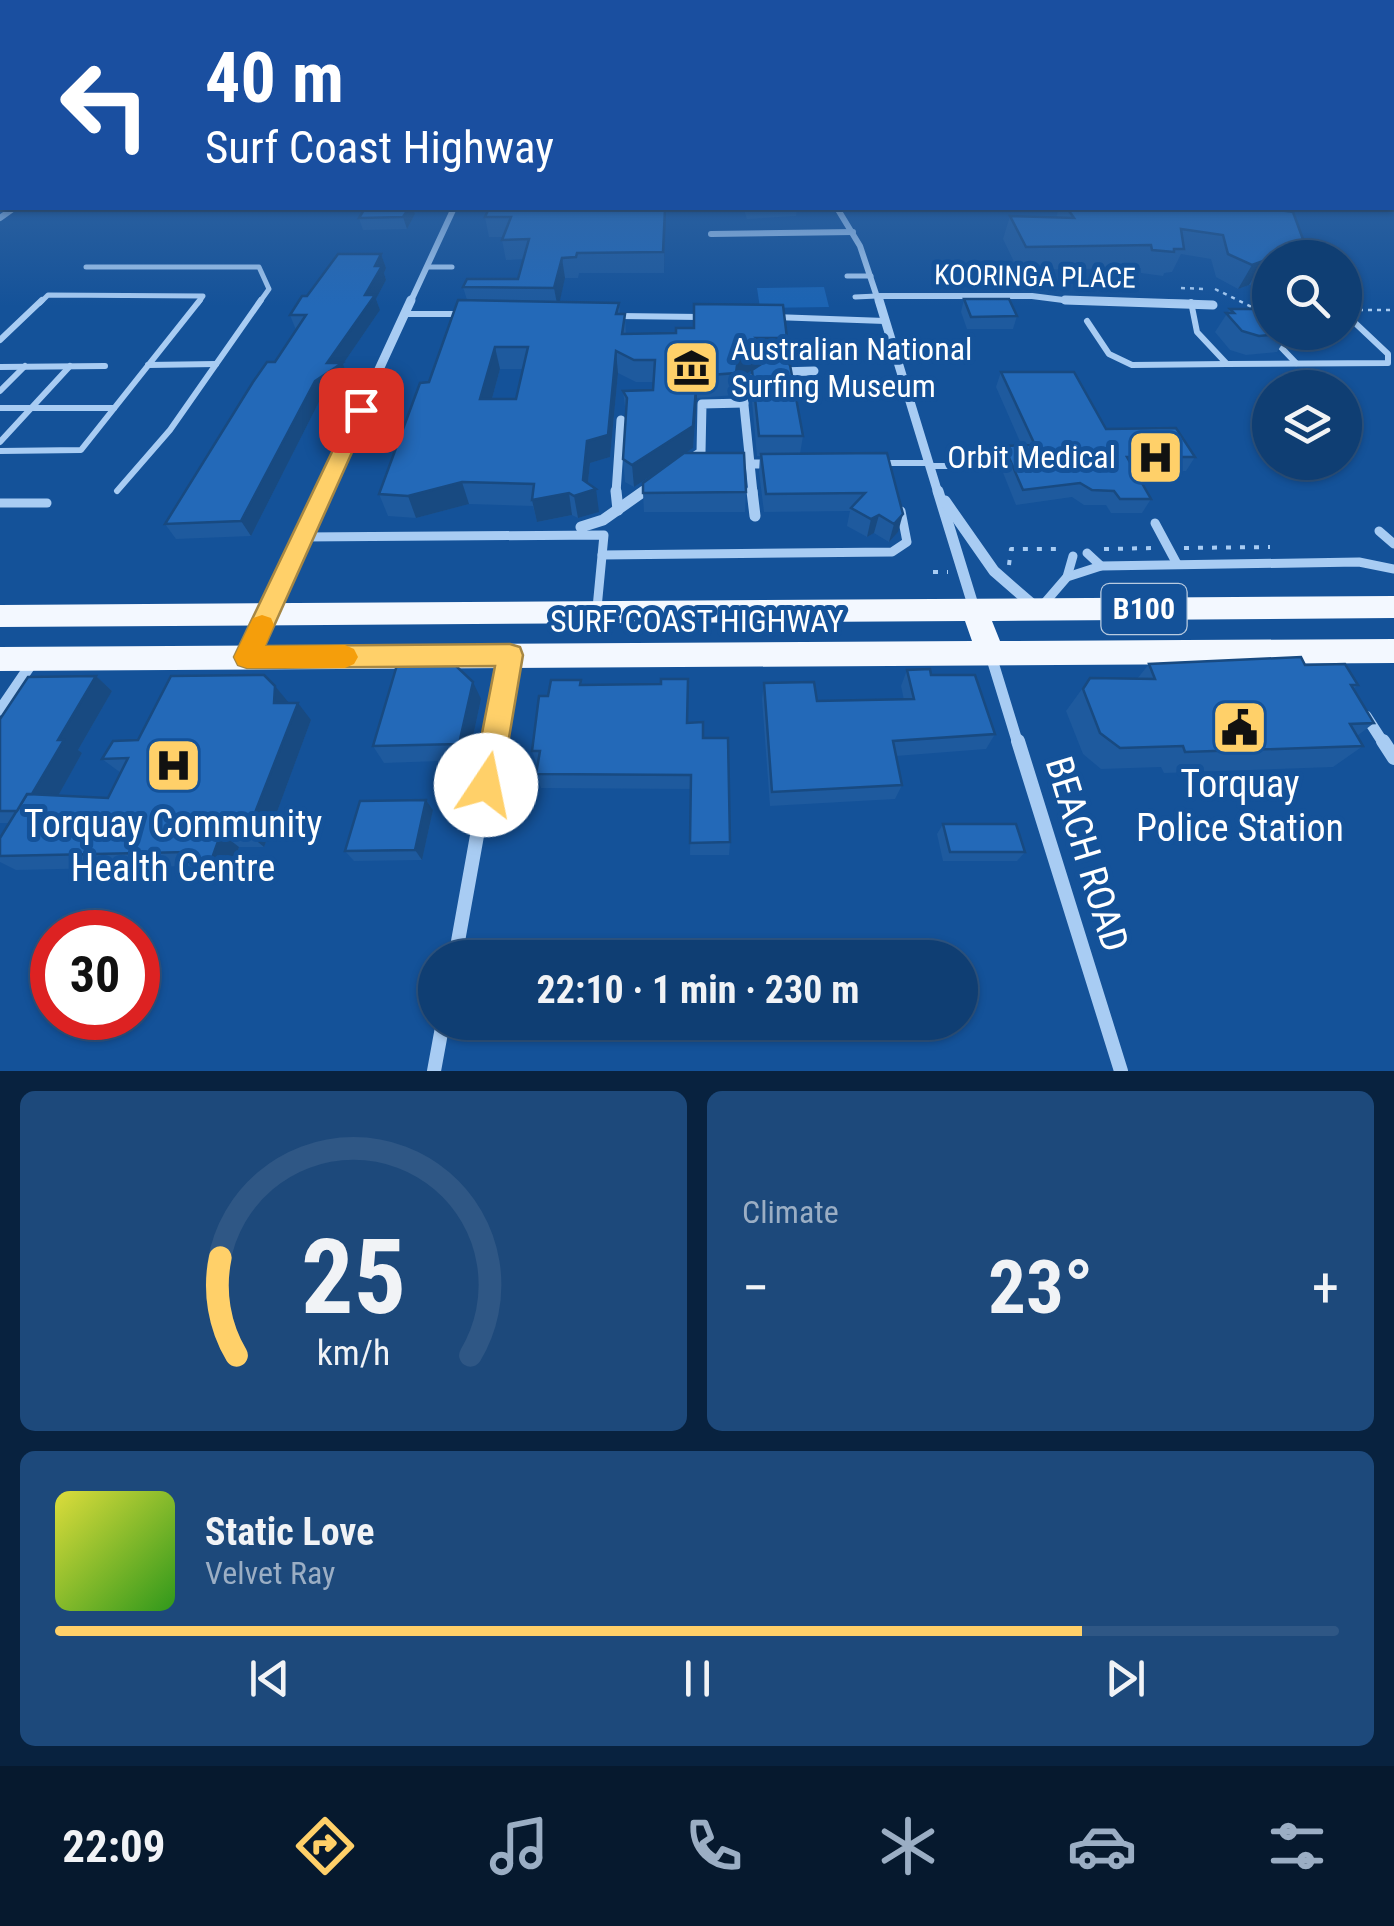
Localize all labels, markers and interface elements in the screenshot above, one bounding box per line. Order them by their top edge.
text: 40 m [205,37,344,119]
icon: left [40,40,170,170]
text: Surf Coast Highway [205,121,554,174]
map controls [1252,240,1362,480]
button: search [1252,240,1362,350]
street label: KOORINGA PLACE [934,258,1136,295]
place label: Australian National Surfing Museum [731,330,972,405]
museum icon: Australian National Surfing Museum [662,337,722,397]
pin [319,368,404,453]
button: layers [1252,370,1362,480]
icon: arrive [334,383,389,438]
hospital icon: Orbit Medical [1125,427,1185,487]
place label: Orbit Medical [947,438,1116,476]
road number: B100 [1102,584,1186,634]
street label: SURF COAST HIGHWAY [550,602,844,640]
public building icon: Torquay Police Station [1210,697,1270,757]
position arrow [434,733,538,837]
hospital icon: Torquay Community Health Centre [143,736,203,796]
street label: BEACH ROAD [1037,751,1137,957]
place label: Torquay Police Station [1136,762,1344,850]
place label: Torquay Community Health Centre [24,802,322,890]
speed limit sign: 30 [30,910,160,1040]
text: 22:10 · 1 min · 230 m [537,968,859,1012]
text: Climate [742,1193,839,1231]
text: 25 [301,1217,406,1338]
text: 23° [988,1243,1093,1331]
text: − [742,1256,770,1320]
text: + [1312,1256,1339,1320]
text: km/h [317,1332,390,1374]
text: Static Love [205,1510,374,1554]
text: Velvet Ray [205,1554,335,1592]
icon: previous [242,1651,297,1706]
icon: pause [670,1651,725,1706]
icon: next [1098,1651,1153,1706]
icon: directions [290,1811,360,1881]
icon: music [484,1811,554,1881]
icon: phone [679,1811,749,1881]
icon: climate [873,1811,943,1881]
icon: car [1067,1811,1137,1881]
icon: filters [1262,1811,1332,1881]
text: 22:09 [62,1820,165,1873]

